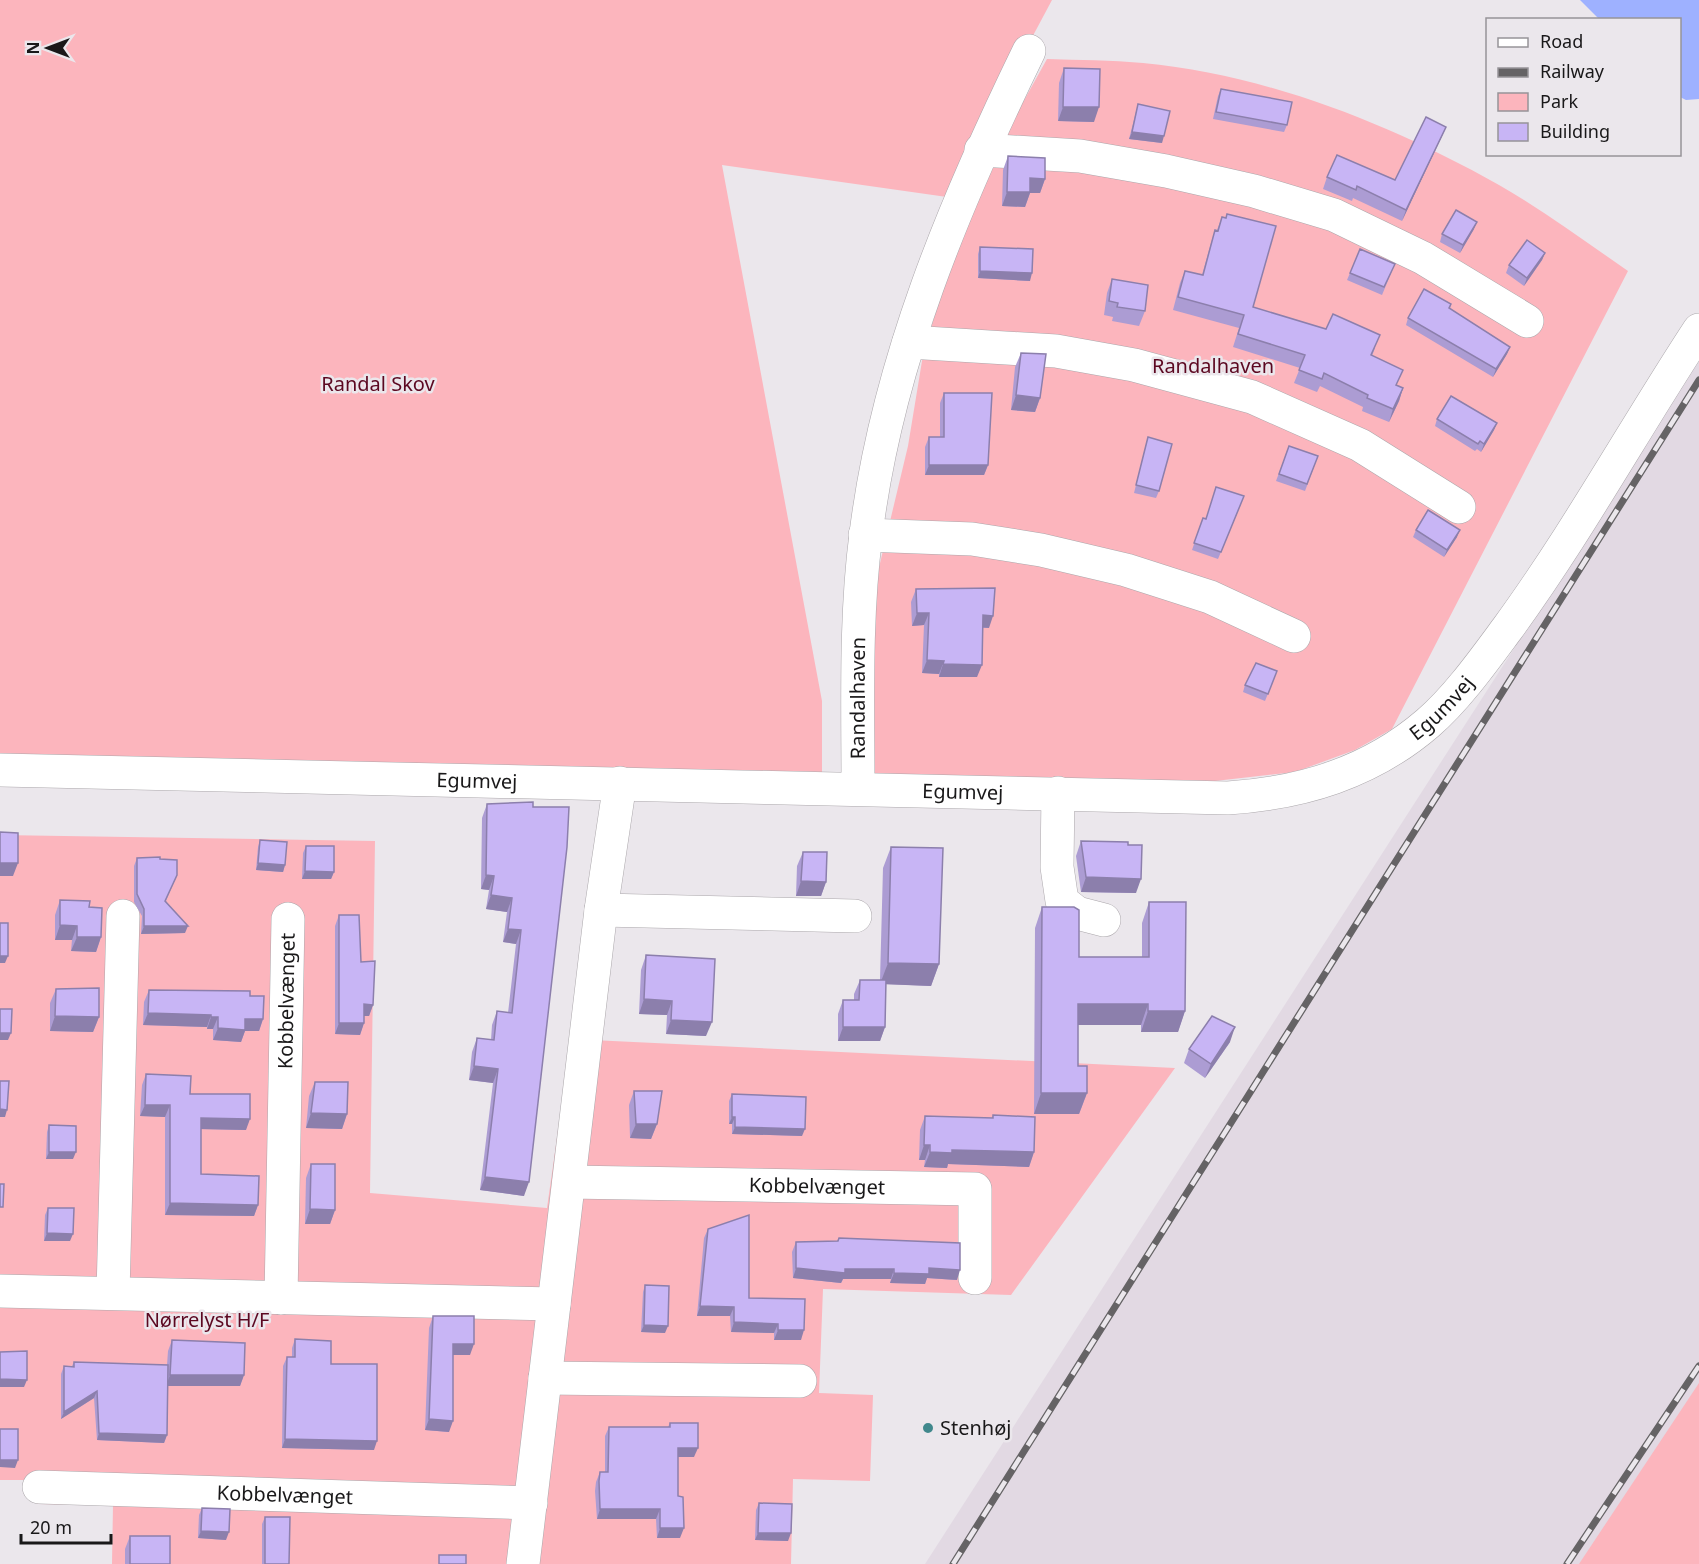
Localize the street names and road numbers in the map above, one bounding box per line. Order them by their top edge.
street label: Randalhaven [844,637,871,759]
street label: Egumvej [1403,670,1480,746]
street label: Egumvej [436,766,518,795]
street label: Egumvej [922,777,1004,806]
street label: Kobbelvænget [271,933,301,1069]
street label: Kobbelvænget [749,1171,885,1200]
street label: Kobbelvænget [216,1479,353,1510]

